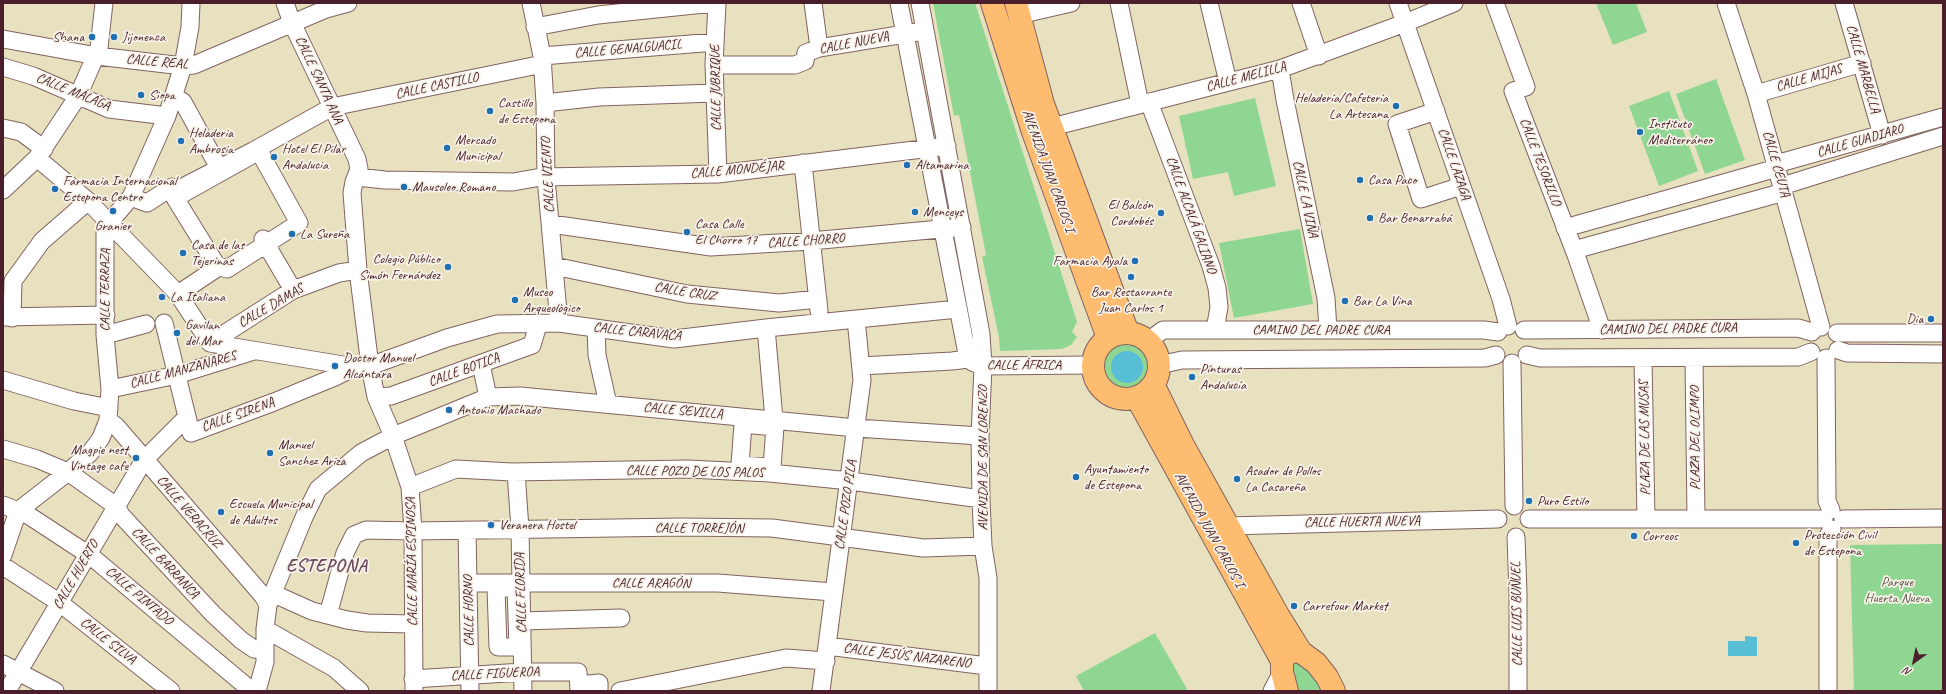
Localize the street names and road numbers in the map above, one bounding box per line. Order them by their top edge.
street label: CALLE MARBELLA [1842,23,1884,115]
street label: CALLE NUEVA [818,28,890,58]
street label: CALLE SANTA ANA [291,33,347,127]
street label: CALLE GENALGUACIL [574,36,682,62]
street label: CALLE JUBRIQUE [707,45,725,131]
street label: CALLE REAL [125,51,189,73]
street label: CALLE MELILLA [1204,58,1288,96]
street label: CALLE MIJAS [1774,61,1844,95]
street label: CALLE CASTILLO [394,69,480,103]
street label: CALLE MÁLAGA [33,70,113,114]
street label: AVENIDA JUAN CARLOS I [1018,107,1078,235]
street label: CALLE TESORILLO [1516,116,1564,208]
street label: CALLE GUADIARO [1815,121,1905,161]
street label: CALLE LAZAGA [1434,126,1474,202]
street label: CALLE CEUTA [1759,129,1793,199]
street label: CALLE VIENTO [538,137,558,213]
street label: CALLE ALCALÁ GALIANO [1162,154,1220,276]
street label: CALLE MONDÉJAR [690,158,784,182]
street label: CALLE LA VIÑA [1289,159,1321,239]
street label: CALLE CHORRO [767,230,845,252]
street label: CALLE TERRAZA [97,248,113,332]
street label: CALLE CRUZ [653,279,717,305]
street label: CALLE DAMAS [235,280,307,332]
street label: CALLE CARAVACA [592,319,682,345]
street label: CAMINO DEL PADRE CURA [1599,319,1737,339]
street label: CAMINO DEL PADRE CURA [1252,322,1390,338]
street label: CALLE MANZANARES [128,348,238,392]
street label: CALLE BOTICA [426,349,502,391]
street label: CALLE ÁFRICA [987,357,1061,373]
street label: PLAZA DE LAS MUSAS [1636,380,1654,496]
street label: AVENIDA DE SAN LORENZO [975,385,991,531]
street label: PLAZA DEL OLIMPO [1687,386,1703,490]
street label: CALLE SIRENA [199,394,277,436]
street label: CALLE SEVILLA [643,399,723,423]
street label: CALLE POZO PILA [831,459,861,551]
street label: CALLE POZO DE LOS PALOS [626,462,764,482]
street label: AVENIDA JUAN CARLOS I [1170,469,1248,591]
street label: CALLE VERACRUZ [153,472,225,552]
street label: CALLE MARÍA ESPINOSA [402,497,422,627]
street label: CALLE HUERTA NUEVA [1304,513,1420,531]
street label: CALLE TORREJÓN [655,520,743,536]
street label: CALLE BARRANCA [128,524,202,602]
street label: CALLE HUERTO [49,537,103,613]
street label: CALLE FLORIDA [511,552,531,634]
street label: CALLE LUIS BUÑUEL [1508,562,1526,666]
street label: CALLE PINTADO [102,563,176,629]
street label: CALLE HORNO [460,575,478,647]
street label: CALLE ARAGÓN [612,575,690,591]
street label: CALLE SILVA [77,614,139,668]
street label: CALLE JESÚS NAZARENO [842,640,972,672]
street label: CALLE FIGUEROA [450,663,540,685]

